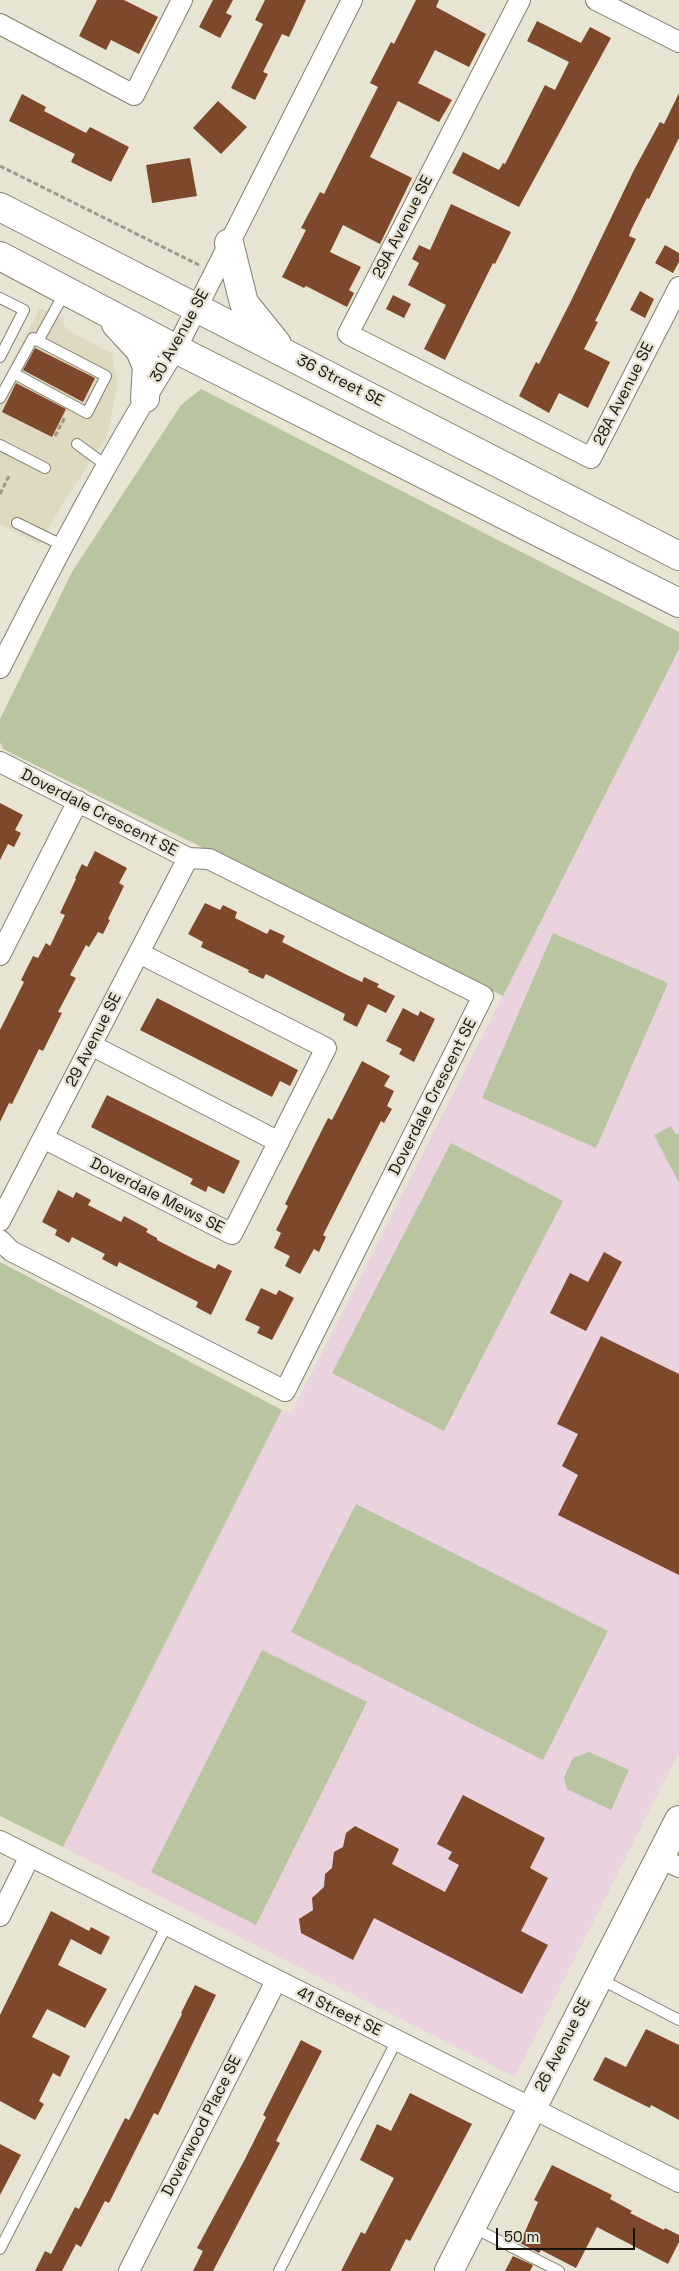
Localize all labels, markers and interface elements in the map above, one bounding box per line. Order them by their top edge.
street label: 29A Avenue SE [369,172,437,282]
street label: 30 Avenue SE [147,286,213,386]
street label: 28A Avenue SE [590,339,658,449]
street label: 36 Street SE [293,351,387,411]
street label: Doverdale Crescent SE [17,765,181,861]
street label: 29 Avenue SE [62,990,126,1090]
street label: Doverdale Crescent SE [385,1015,481,1179]
street label: Doverdale Mews SE [87,1154,227,1238]
street label: 41 Street SE [293,1983,385,2041]
street label: 26 Avenue SE [531,1995,595,2095]
street label: Doverwood Place SE [158,2052,246,2200]
scale bar [499,2218,638,2250]
text: 50 m [504,2227,539,2246]

